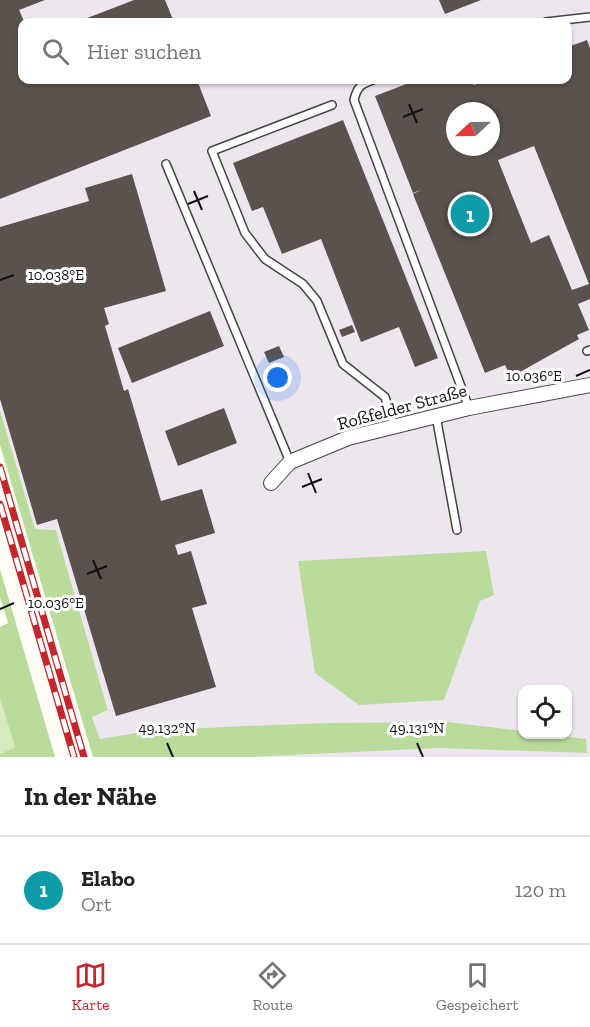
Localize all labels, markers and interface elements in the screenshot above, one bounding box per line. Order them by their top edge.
search box [18,18,572,84]
icon: search [39,35,72,68]
text: Hier suchen [87,38,201,65]
north arrow [446,102,500,156]
pin: 1 [450,192,490,236]
text: 10.038°E [28,266,84,284]
your location [263,363,292,392]
text: 10.036°E [506,367,562,385]
street label: Roßfelder Straße [335,379,469,435]
text: 10.036°E [28,594,84,612]
map controls [518,685,572,739]
button: locate [518,685,572,739]
text: 49.132°N [138,719,196,737]
text: 49.131°N [390,719,444,737]
text: In der Nähe [24,780,156,812]
text: Elabo [81,865,135,892]
text: 1 [39,878,48,902]
text: 120 m [515,878,566,902]
text: Ort [81,892,111,916]
tab: Karte [71,959,110,1014]
tab: Route [252,959,293,1014]
tab: Gespeichert [436,959,519,1014]

